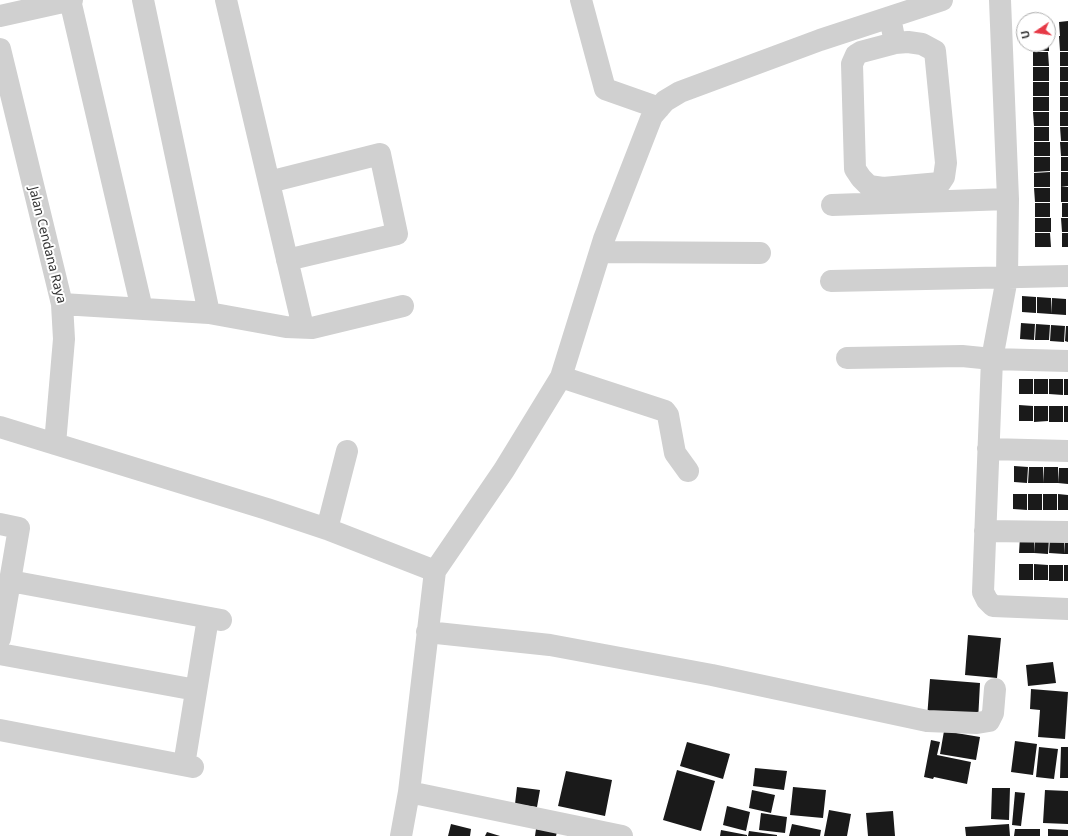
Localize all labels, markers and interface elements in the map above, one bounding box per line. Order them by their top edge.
north arrow [1016,12,1056,52]
text: U [1017,29,1033,40]
street label: Jalan Cendana Raya [25,185,69,305]

